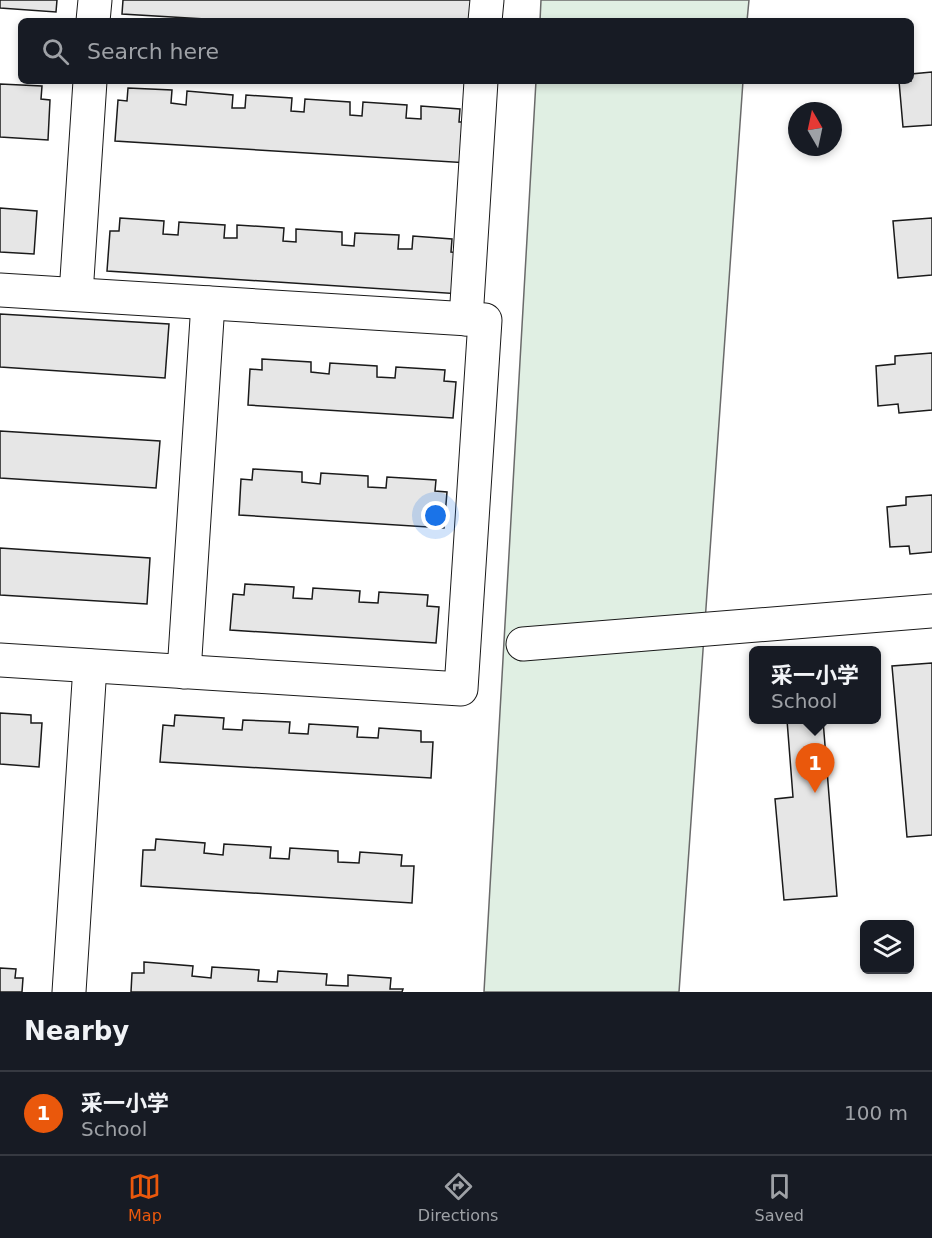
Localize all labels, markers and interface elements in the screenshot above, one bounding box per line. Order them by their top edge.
search box [18,18,914,84]
icon: search [39,35,72,68]
text: Search here [87,39,219,64]
north arrow [788,102,842,156]
your location [421,501,450,530]
popup [749,646,881,724]
text: 采一小学 [771,663,859,688]
text: School [771,689,837,713]
pin: 1 [796,744,834,793]
map controls [860,920,914,974]
button: layers [860,920,914,974]
text: Nearby [24,1016,129,1046]
text: 采一小学 [81,1091,169,1116]
text: 1 [37,1101,50,1125]
text: 100 m [844,1101,908,1125]
text: School [81,1117,147,1141]
tab: Map [128,1170,162,1225]
tab: Directions [418,1170,498,1225]
tab: Saved [755,1170,804,1225]

